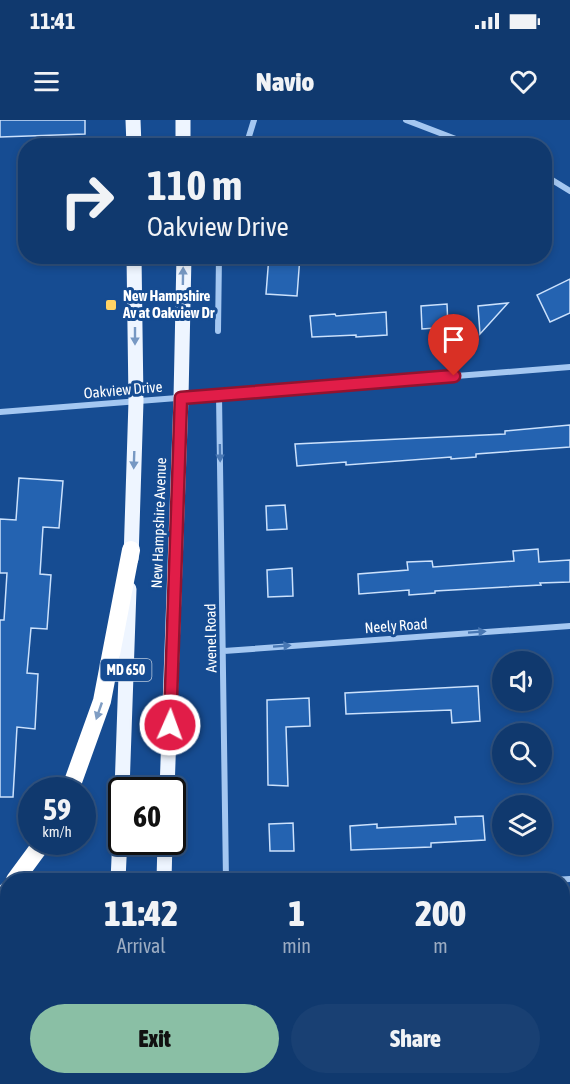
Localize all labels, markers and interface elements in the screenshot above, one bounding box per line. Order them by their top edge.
text: 11:41 [30,8,75,34]
icon: menu [30,65,63,98]
icon: heart [507,65,540,98]
text: Navio [256,66,314,97]
text: 110 m [147,161,242,209]
icon: right [48,162,126,240]
text: Oakview Drive [147,211,289,242]
one-way arrow [178,267,188,286]
place label: New Hampshire Av at Oakview Dr [122,287,215,321]
marker: New Hampshire Av at Oakview Dr [104,298,118,312]
pin [428,314,479,376]
icon: arrive [437,323,470,356]
one-way arrow [130,326,140,345]
street label: Oakview Drive [83,378,163,401]
one-way arrow [215,444,225,463]
one-way arrow [129,450,138,469]
street label: New Hampshire Avenue [148,457,169,589]
street label: Avenel Road [201,603,220,673]
street label: Neely Road [364,615,428,636]
one-way arrow [467,628,486,637]
one-way arrow [273,642,292,651]
map controls [492,651,552,855]
button: sound [492,651,552,711]
road number: MD 650 [100,659,152,681]
position arrow [138,693,202,757]
one-way arrow [93,702,103,720]
button: search [492,723,552,783]
speed limit sign: 60 [108,777,186,855]
text: 59 [43,792,71,826]
button: layers [492,795,552,855]
text: km/h [42,823,72,840]
text: 11:42 [104,892,178,934]
text: 1 [288,892,305,934]
text: 200 [415,892,466,934]
text: Arrival [117,934,166,957]
text: min [282,934,311,957]
text: m [433,934,448,957]
button: Exit [30,1004,279,1073]
button: Share [291,1004,540,1073]

